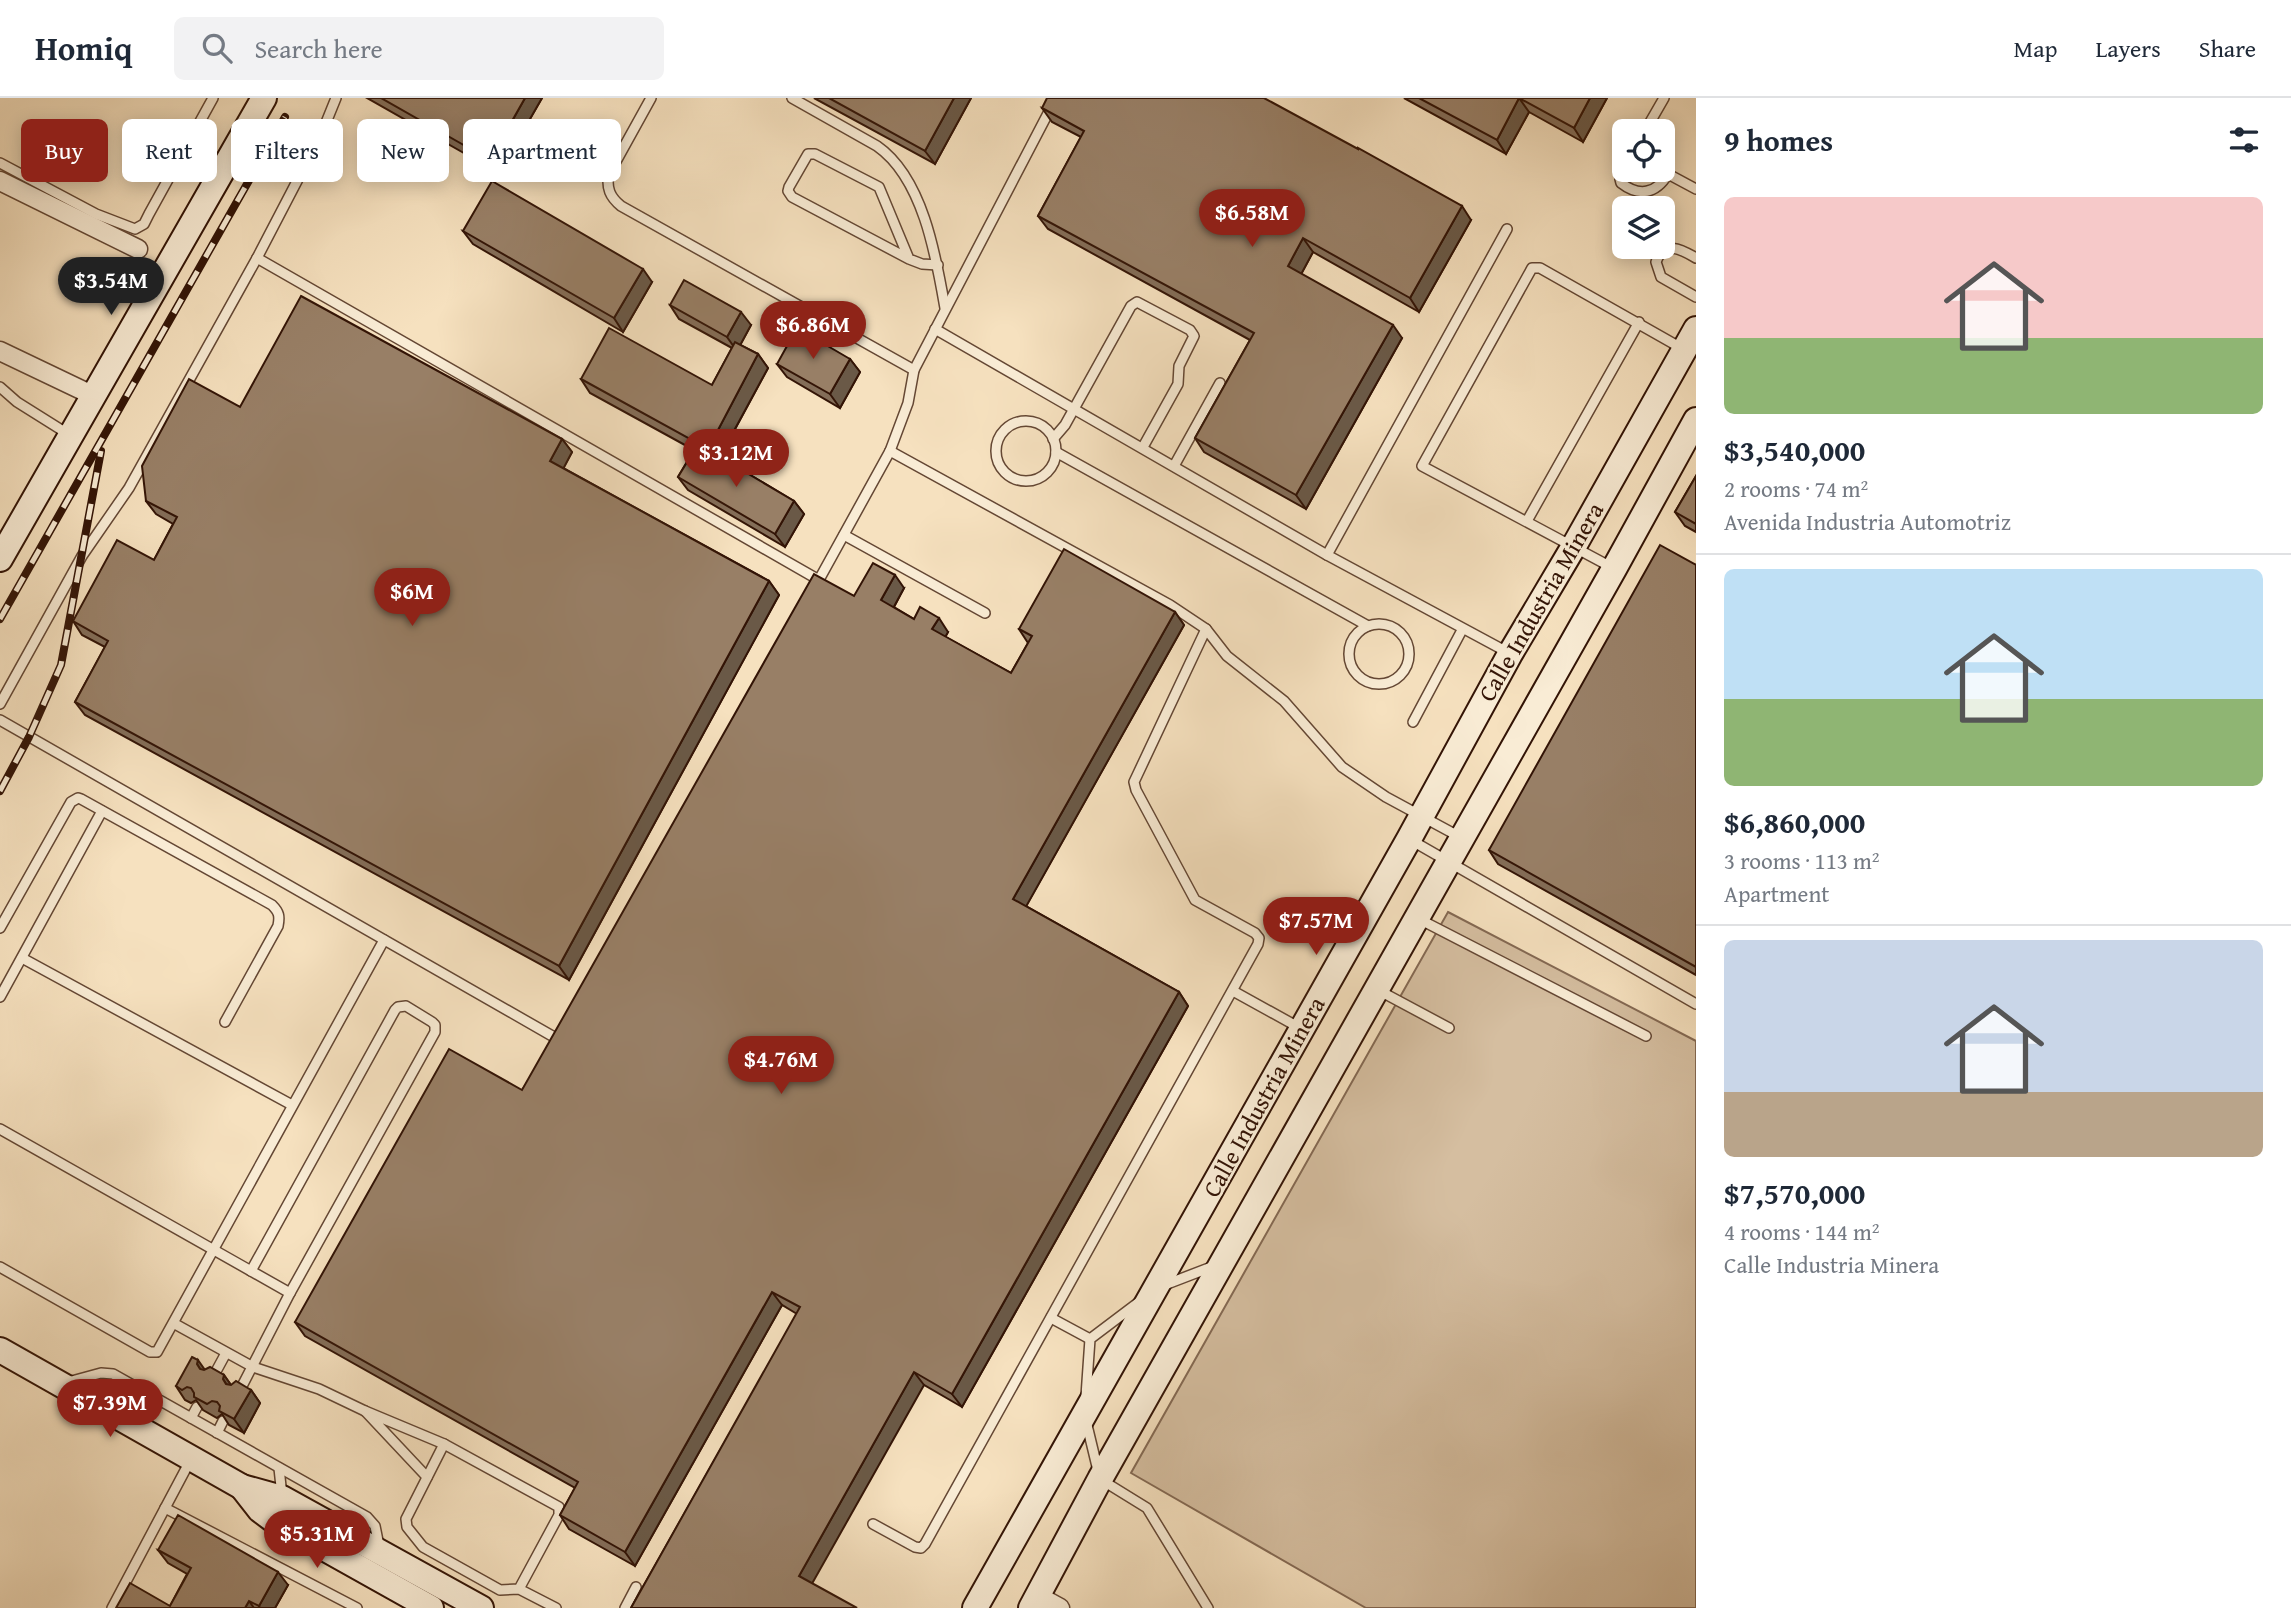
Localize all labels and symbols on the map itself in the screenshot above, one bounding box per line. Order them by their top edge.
pin: $6.58M [1195,190,1309,249]
pin: $3.54M [54,258,168,317]
pin: $6.86M [756,302,870,361]
pin: $3.12M [679,430,793,489]
street label: Calle Industria Minera [1469,495,1612,708]
pin: $6M [378,568,446,628]
pin: $7.57M [1259,898,1373,957]
street label: Calle Industria Minera [1194,990,1334,1203]
pin: $4.76M [724,1037,838,1096]
pin: $7.39M [53,1380,167,1439]
pin: $5.31M [260,1510,374,1570]

